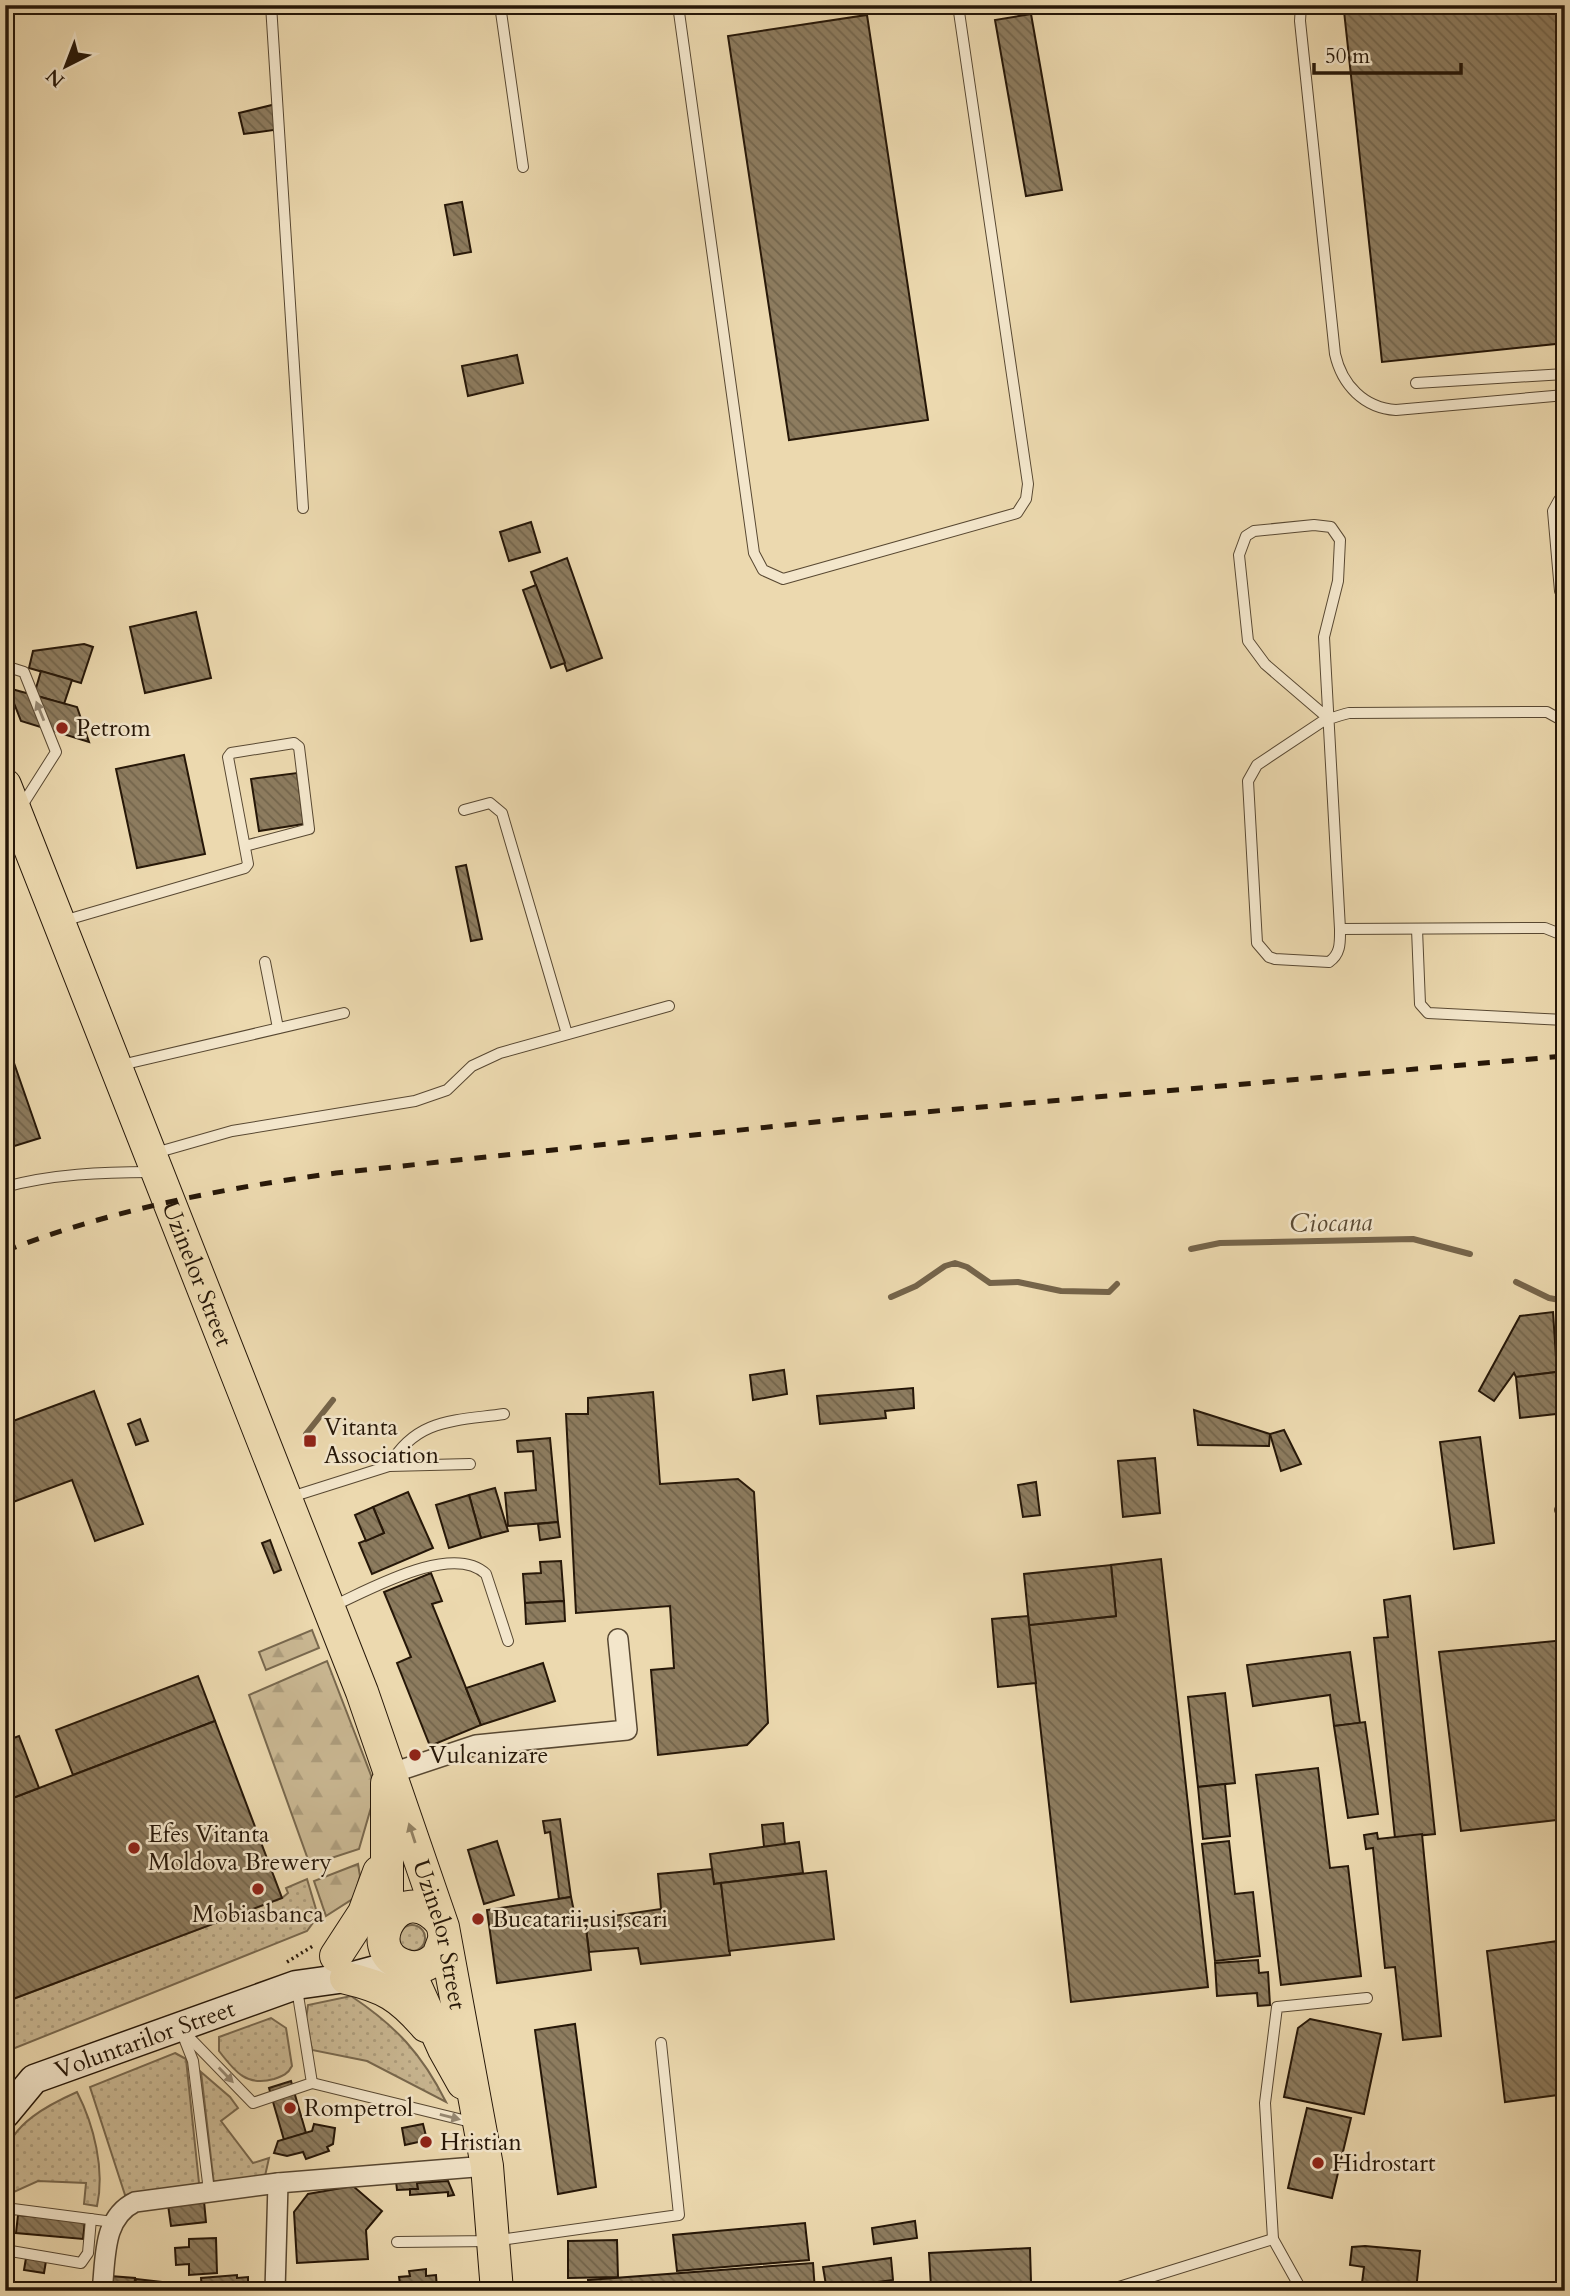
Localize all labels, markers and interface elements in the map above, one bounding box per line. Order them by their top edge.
north arrow [32,32,102,102]
scale bar [1314,32,1462,76]
text: 50 m [1325,42,1370,71]
text: N [40,62,70,93]
one-way arrow [34,701,45,722]
place label: Petrom [76,712,151,745]
marker: Petrom [54,720,70,736]
street label: Uzinelor Street [153,1196,240,1352]
water label: Ciocana [1289,1204,1373,1241]
place label: Vitanta Association [324,1411,439,1472]
marker: Vitanta Association [302,1433,318,1449]
place label: Vulcanizare [429,1739,548,1772]
marker: Vulcanizare [407,1747,423,1763]
place label: Efes Vitanta Moldova Brewery [148,1818,332,1879]
one-way arrow [406,1822,416,1843]
marker: Efes Vitanta Moldova Brewery [126,1840,142,1856]
street label: Uzinelor Street [404,1855,474,2013]
marker: Mobiasbanca [250,1881,266,1897]
place label: Mobiasbanca [192,1898,325,1931]
place label: Bucatarii,usi,scari [492,1903,668,1936]
marker: Bucatarii,usi,scari [470,1911,486,1927]
street label: Voluntarilor Street [50,1992,240,2087]
one-way arrow [218,2066,234,2083]
place label: Rompetrol [304,2092,413,2125]
marker: Rompetrol [282,2100,298,2116]
one-way arrow [439,2111,461,2122]
place label: Hristian [440,2126,522,2159]
marker: Hristian [418,2134,434,2150]
place label: Hidrostart [1332,2147,1436,2180]
marker: Hidrostart [1310,2155,1326,2171]

